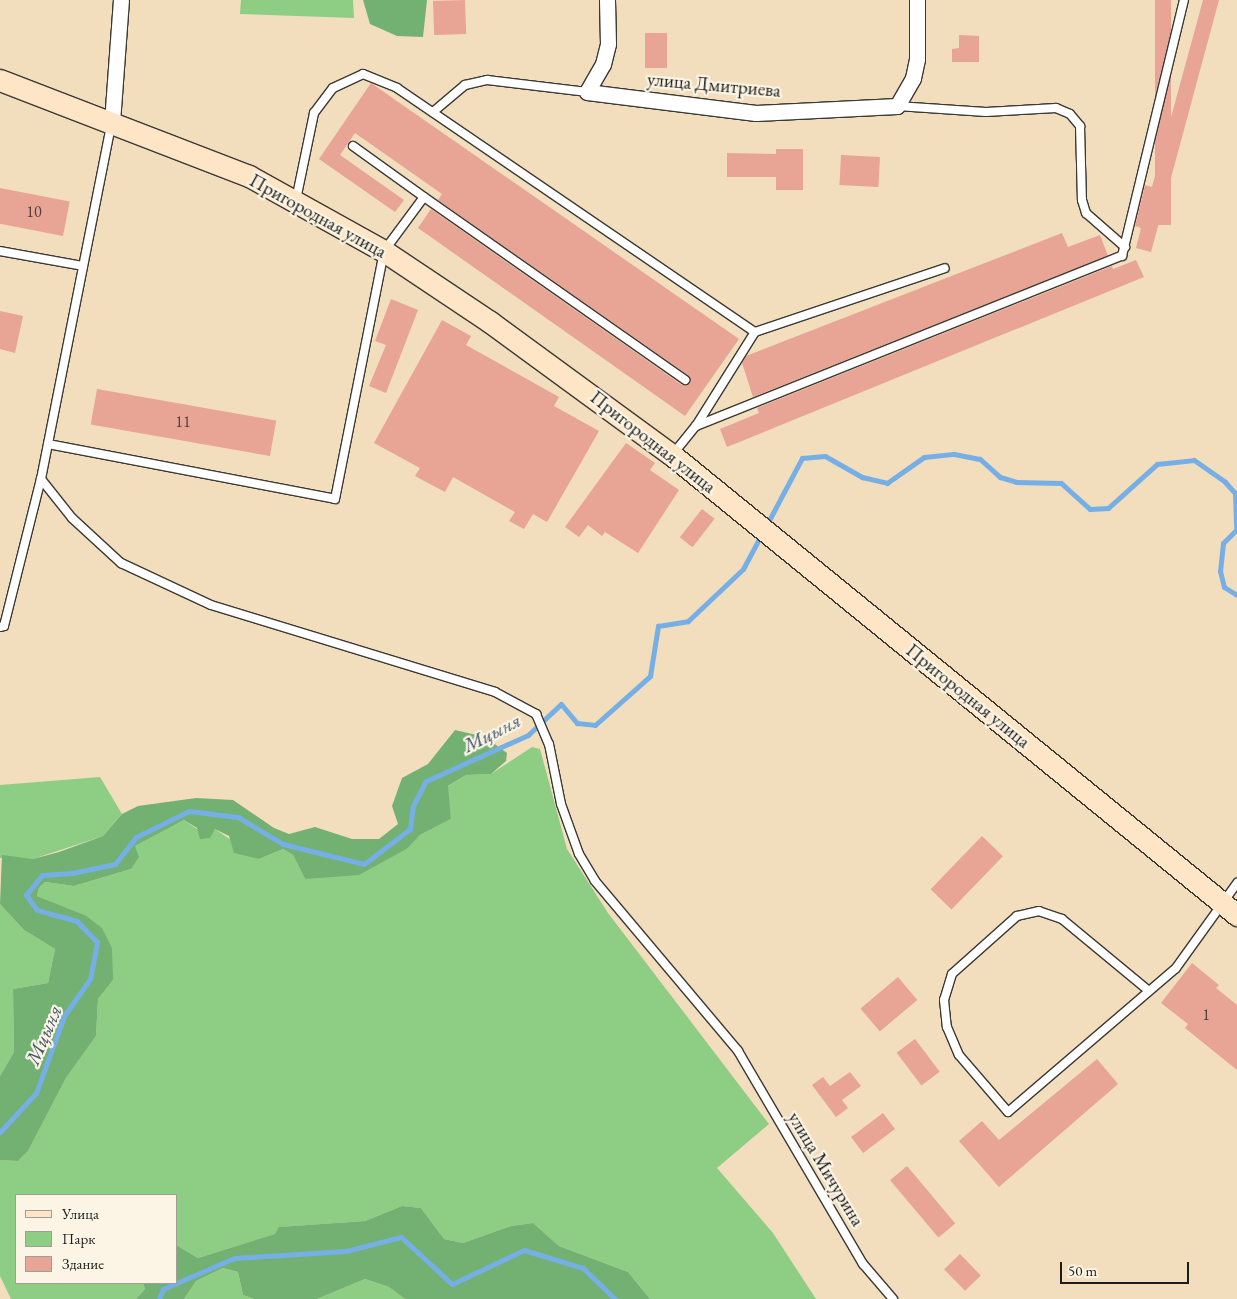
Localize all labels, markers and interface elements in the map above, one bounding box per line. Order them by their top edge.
street label: улица Дмитриева [646,68,782,102]
street label: Пригородная улица [245,169,391,263]
house number: 10 [26,202,42,222]
street label: Пригородная улица [586,386,720,498]
house number: 11 [175,412,191,432]
street label: Пригородная улица [901,639,1035,753]
water label: Мцыня [459,708,525,758]
water label: Мцыня [21,1002,67,1068]
house number: 1 [1202,1005,1210,1025]
street label: улица Мичурина [783,1108,869,1230]
legend [15,1194,178,1284]
text: Улица [62,1204,99,1223]
text: Парк [62,1229,95,1248]
scale bar [1062,1252,1191,1284]
text: Здание [62,1254,104,1273]
text: 50 m [1068,1261,1097,1280]

